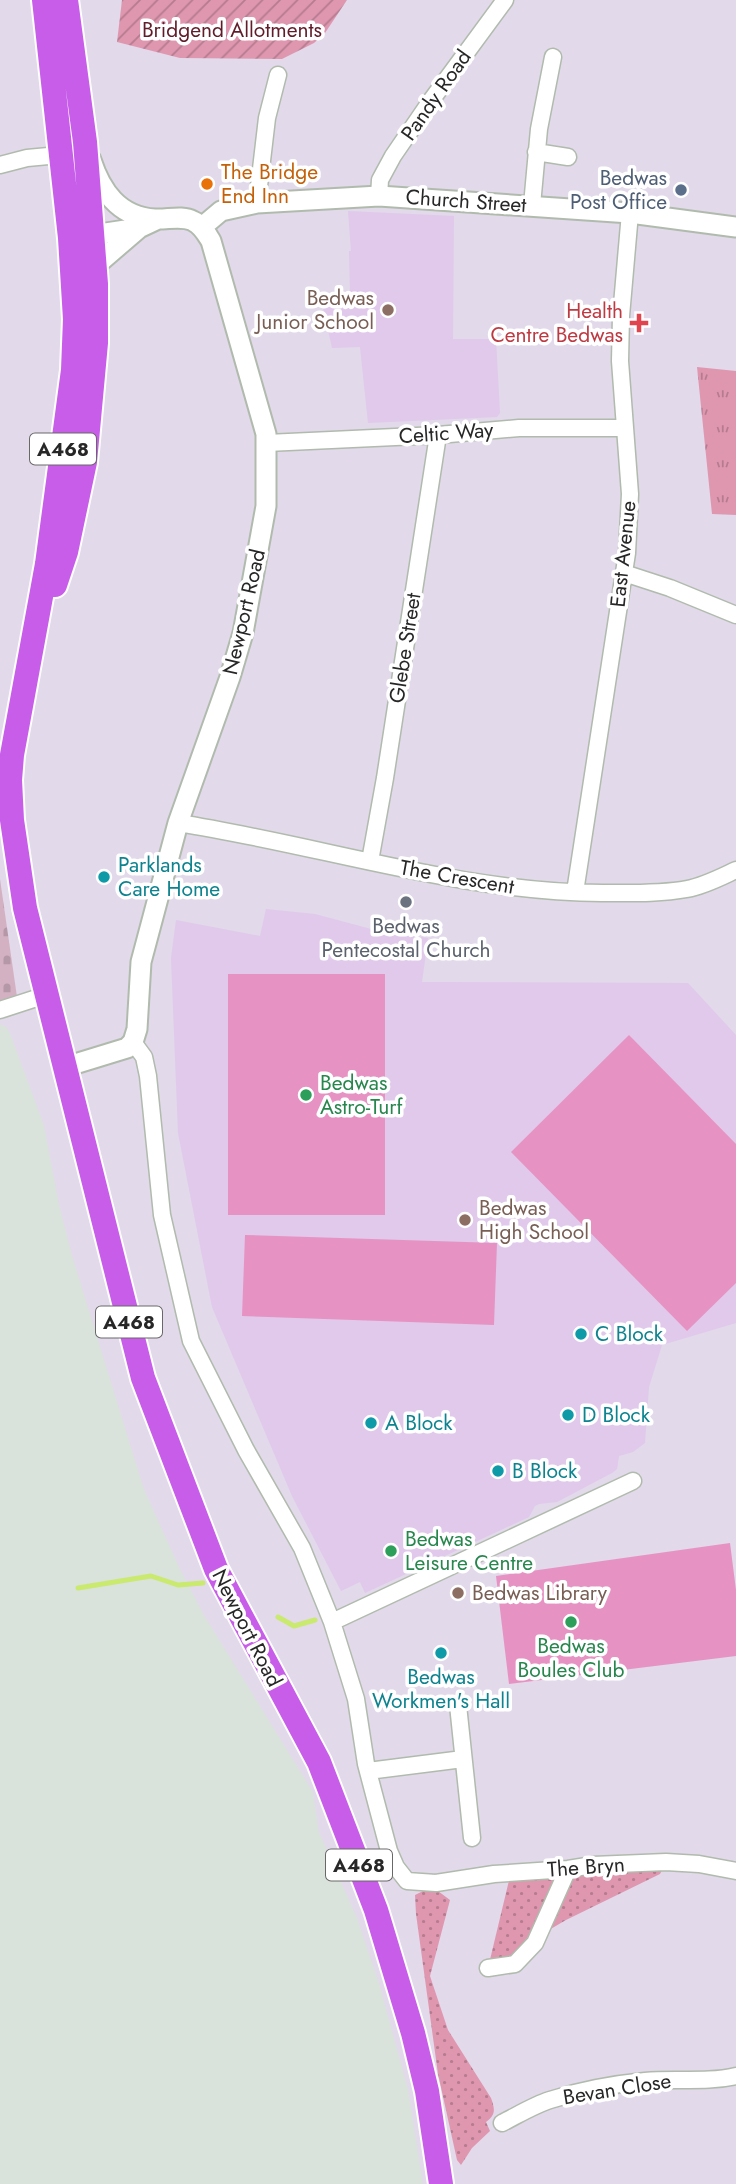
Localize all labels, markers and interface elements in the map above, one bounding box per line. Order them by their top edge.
park label: Bridgend Allotments [142,15,322,45]
street label: Pandy Road [394,43,478,147]
place label: The Bridge End Inn [221,157,318,211]
place label: Bedwas Post Office [570,163,667,217]
marker: The Bridge End Inn [199,176,215,192]
street label: Church Street [405,182,527,220]
marker: Bedwas Post Office [673,182,689,198]
place label: Bedwas Junior School [253,283,374,337]
place label: Health Centre Bedwas [490,296,623,350]
marker: Bedwas Junior School [380,302,396,318]
marker: Health Centre Bedwas [629,313,649,333]
street label: Celtic Way [398,415,495,451]
road number: A468 [30,433,96,464]
street label: East Avenue [602,499,644,609]
street label: Newport Road [215,546,273,678]
street label: Glebe Street [381,591,429,705]
place label: Parklands Care Home [118,850,220,904]
street label: The Crescent [398,852,516,902]
marker: Parklands Care Home [96,869,112,885]
marker: Bedwas Pentecostal Church [398,894,414,910]
place label: Bedwas Pentecostal Church [321,911,491,965]
place label: Bedwas Astro-Turf [320,1068,403,1122]
marker: Bedwas Astro-Turf [298,1087,314,1103]
place label: Bedwas High School [479,1193,589,1247]
marker: Bedwas High School [457,1212,473,1228]
road number: A468 [96,1306,162,1338]
place label: C Block [595,1319,664,1349]
marker: C Block [573,1326,589,1342]
place label: D Block [582,1400,651,1430]
marker: D Block [560,1407,576,1423]
place label: A Block [385,1408,453,1438]
marker: A Block [363,1415,379,1431]
place label: B Block [512,1456,578,1486]
marker: B Block [490,1463,506,1479]
place label: Bedwas Leisure Centre [405,1524,533,1578]
marker: Bedwas Leisure Centre [383,1543,399,1559]
street label: Newport Road [205,1564,289,1692]
place label: Bedwas Library [472,1578,608,1608]
marker: Bedwas Library [450,1585,466,1601]
marker: Bedwas Boules Club [563,1614,579,1630]
place label: Bedwas Boules Club [518,1631,624,1685]
marker: Bedwas Workmen's Hall [433,1645,449,1661]
place label: Bedwas Workmen's Hall [372,1662,510,1716]
street label: The Bryn [546,1849,626,1885]
road number: A468 [326,1850,392,1881]
street label: Bevan Close [561,2066,673,2112]

